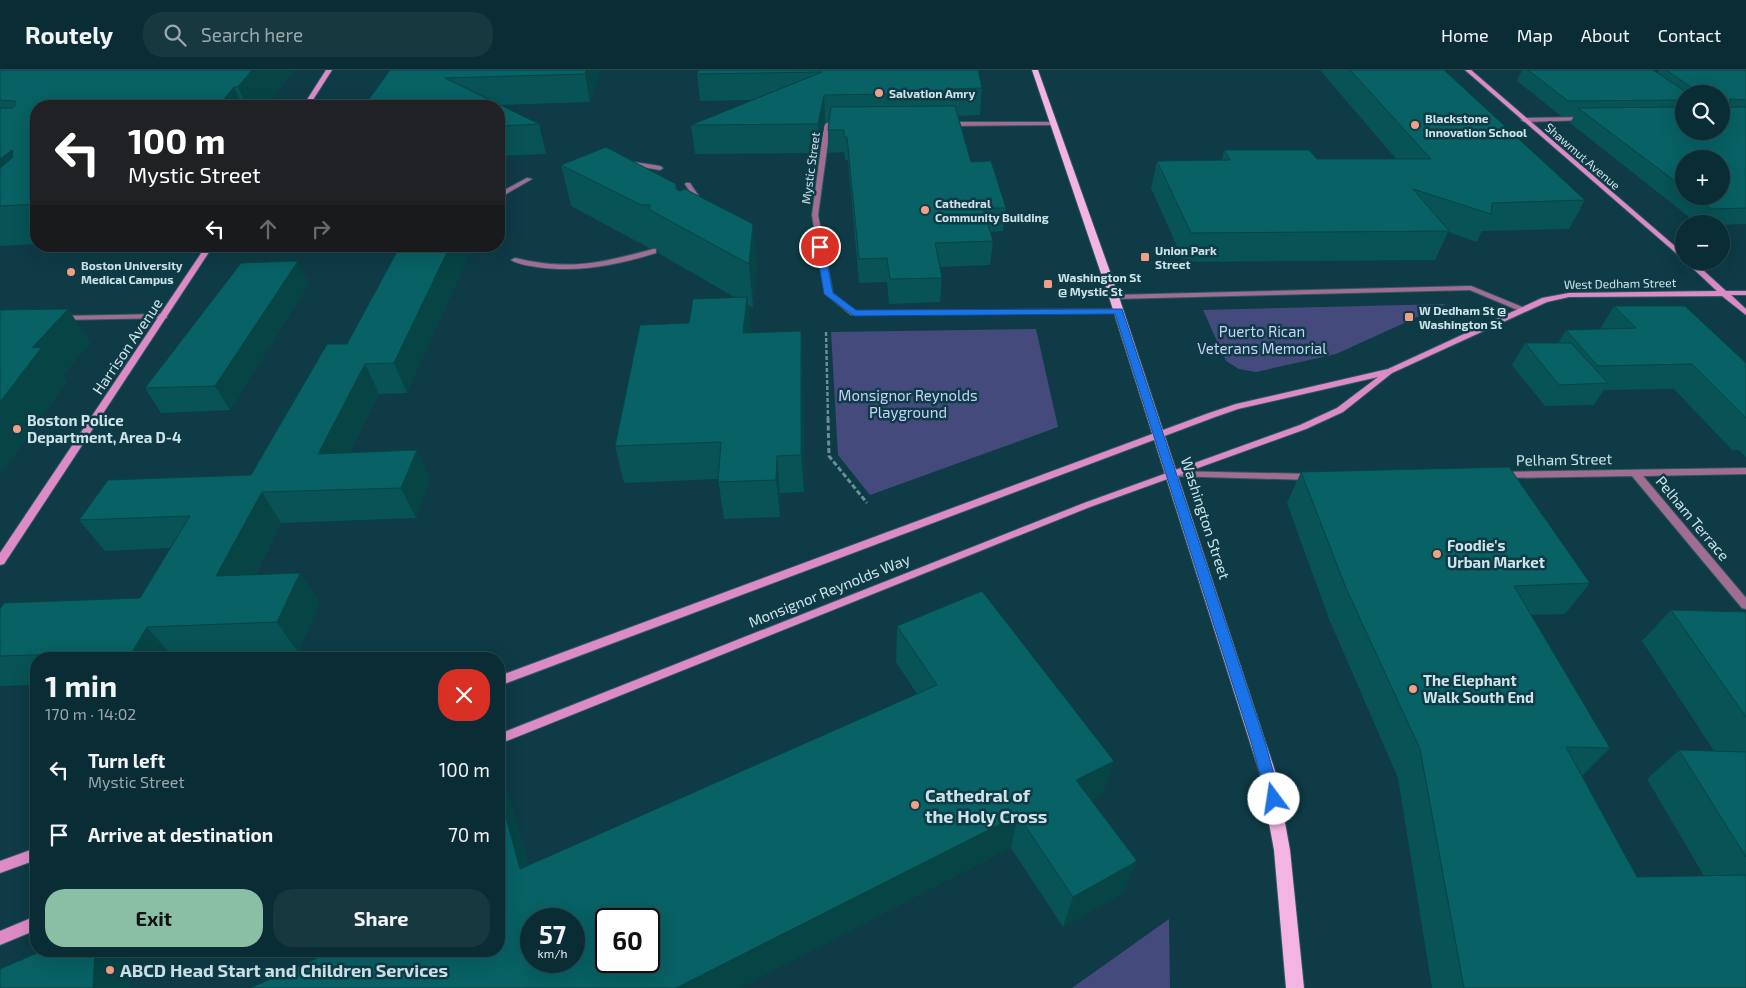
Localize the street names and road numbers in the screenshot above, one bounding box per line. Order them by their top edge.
street label: Shawmut Avenue [1543,120,1623,192]
street label: Mystic Street [798,131,822,205]
street label: West Dedham Street [1564,275,1677,291]
street label: Harrison Avenue [88,294,166,398]
street label: Pelham Street [1516,449,1613,469]
street label: Washington Street [1178,455,1234,582]
street label: Pelham Terrace [1652,472,1734,564]
street label: Monsignor Reynolds Way [746,549,913,631]

